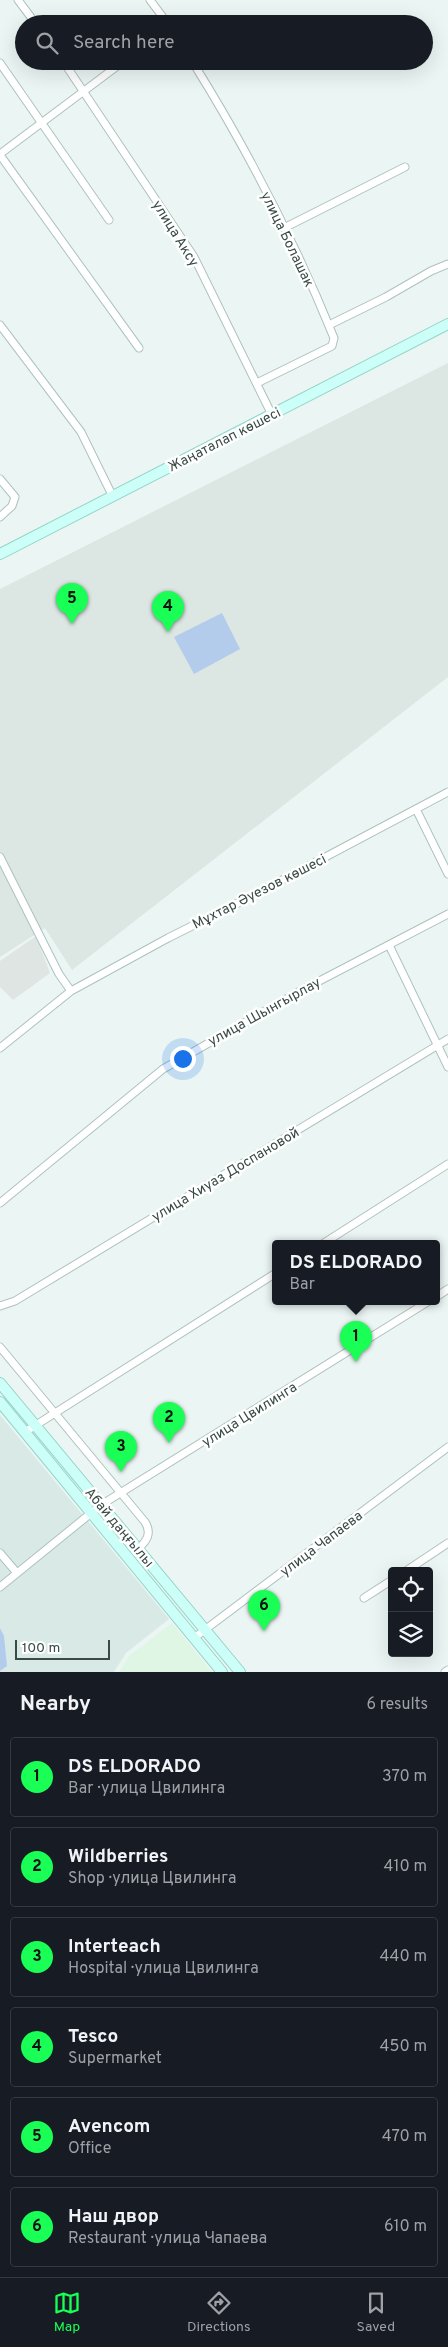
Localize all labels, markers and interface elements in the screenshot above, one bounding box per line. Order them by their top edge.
search box [15,15,433,70]
icon: search [33,29,61,57]
text: Search here [73,31,175,55]
street label: улица Болашак [256,189,317,290]
street label: улица Аксу [148,198,202,270]
street label: Жаңаталап көшесі [166,405,284,476]
pin: 5 [56,583,88,624]
pin: 4 [152,591,184,632]
street label: Мұхтар Әуезов көшесі [190,851,329,933]
street label: улица Шынгырлау [205,974,324,1050]
your location [170,1046,196,1072]
street label: улица Хиуаз Доспановой [149,1124,303,1226]
popup [272,1240,440,1305]
text: DS ELDORADO [289,1251,423,1275]
text: Bar [289,1275,315,1295]
pin: 1 [340,1321,372,1362]
street label: улица Цвилинга [199,1379,300,1451]
pin: 2 [153,1402,185,1443]
pin: 3 [105,1431,137,1472]
street label: Абай даңғылы [81,1485,157,1571]
street label: улица Чапаева [277,1508,366,1581]
map controls [388,1567,433,1657]
button: locate [388,1567,433,1612]
pin: 6 [248,1590,280,1631]
button: layers [388,1612,433,1657]
scale bar [15,1637,110,1660]
text: 100 m [22,1640,60,1657]
text: Nearby [20,1691,91,1718]
text: 6 results [366,1695,428,1715]
text: DS ELDORADO [68,1755,201,1779]
text: 1 [34,1767,40,1787]
text: 370 m [382,1767,427,1787]
text: Bar · улица Цвилинга [68,1779,225,1799]
text: Wildberries [68,1845,168,1869]
text: 2 [32,1857,42,1877]
text: 410 m [384,1857,427,1877]
text: Shop · улица Цвилинга [68,1869,236,1889]
text: Interteach [68,1935,161,1959]
text: 3 [32,1947,42,1967]
text: 440 m [380,1947,427,1967]
text: Hospital · улица Цвилинга [68,1959,259,1979]
text: Tesco [68,2025,118,2049]
text: 4 [32,2037,42,2057]
text: 450 m [380,2037,427,2057]
text: Supermarket [68,2049,162,2069]
text: Avencom [68,2115,150,2139]
text: 5 [32,2127,42,2147]
text: 470 m [382,2127,427,2147]
text: Office [68,2139,111,2159]
text: Наш двор [68,2205,159,2229]
text: 6 [32,2217,42,2237]
text: 610 m [384,2217,427,2237]
text: Restaurant · улица Чапаева [68,2229,267,2249]
tab: Map [53,2289,81,2336]
tab: Directions [187,2289,251,2336]
tab: Saved [357,2289,395,2336]

